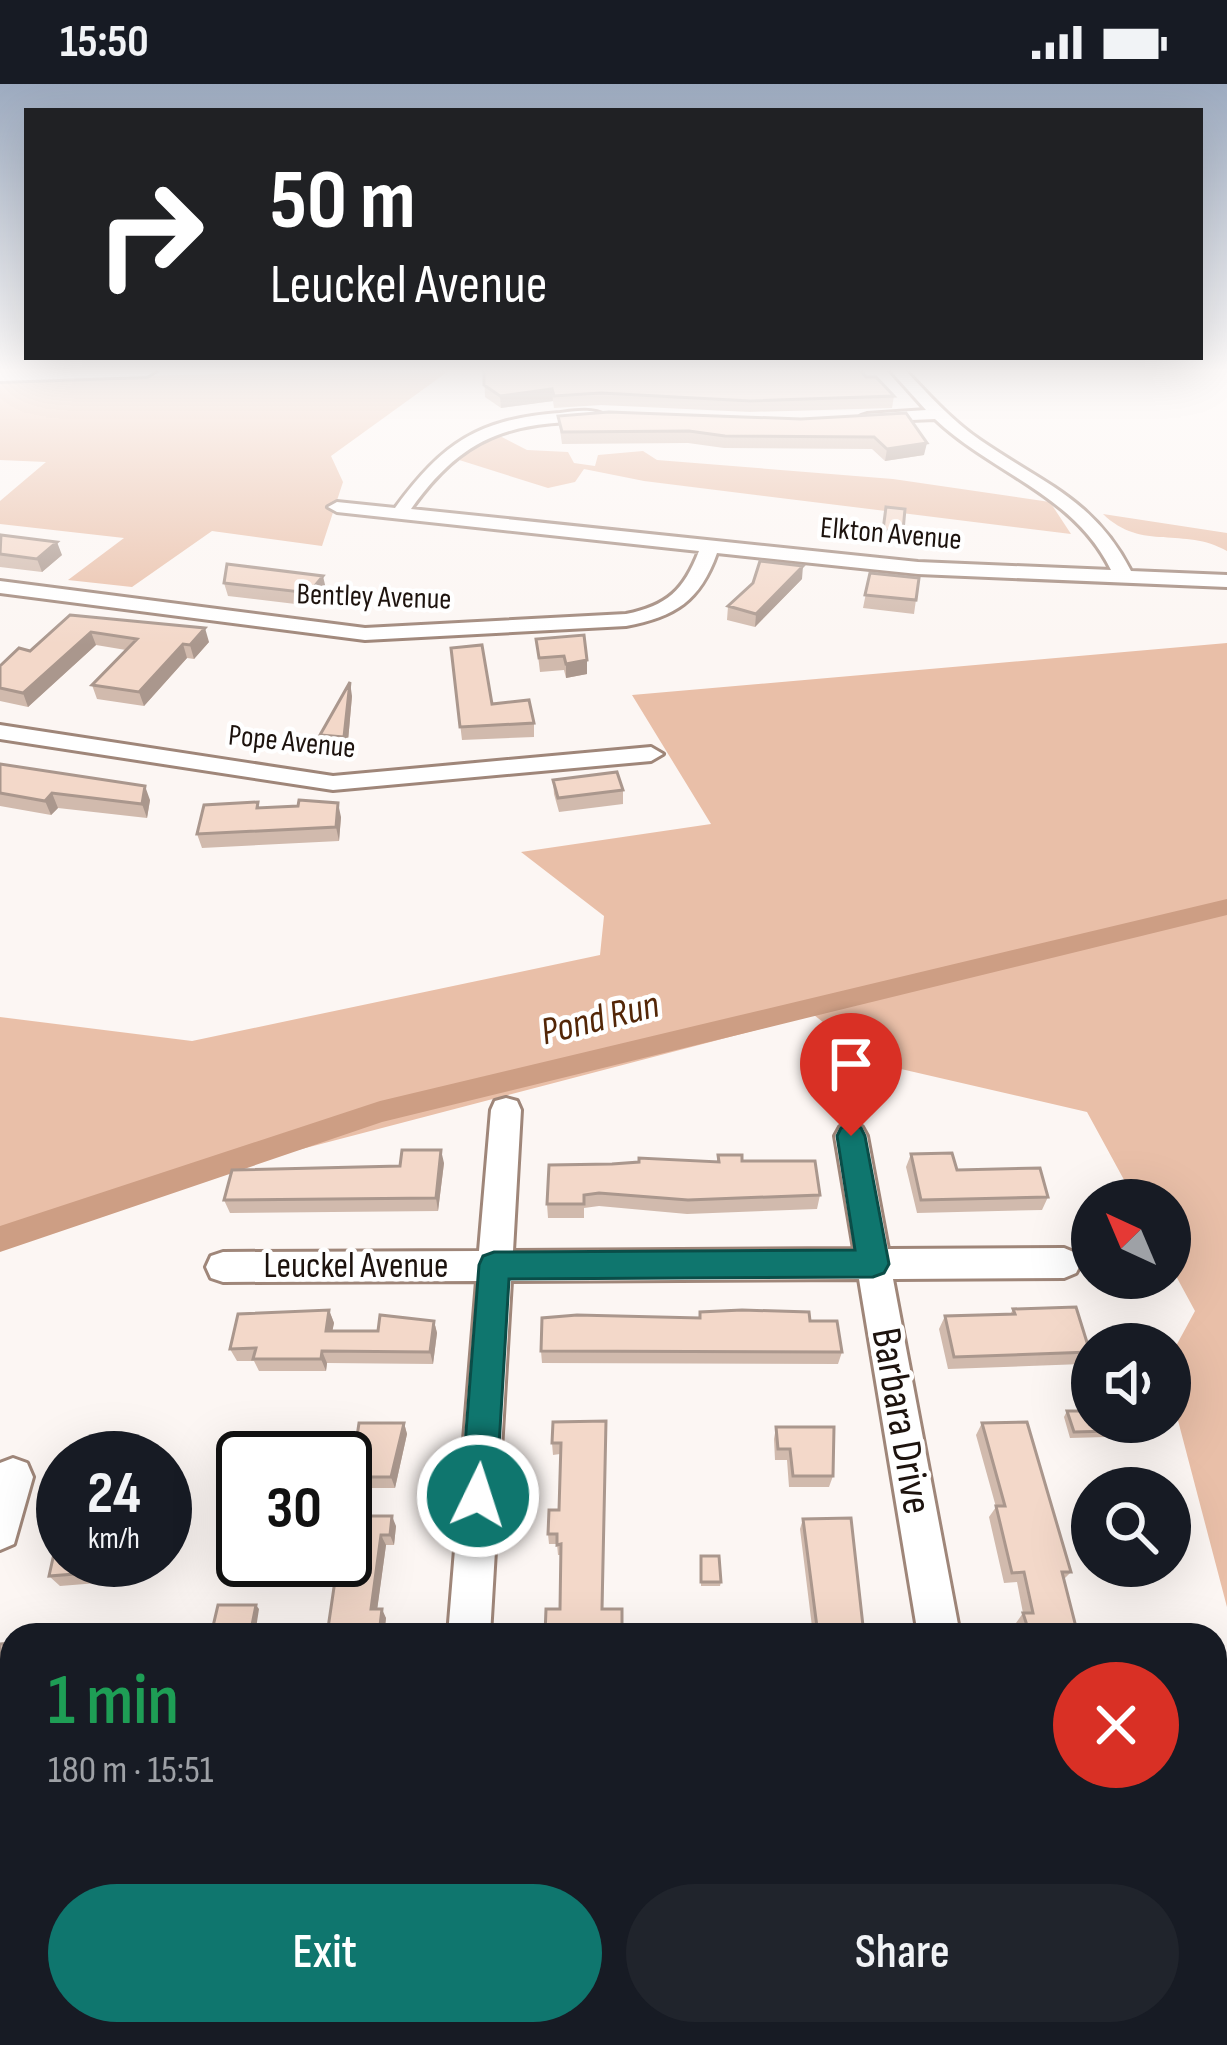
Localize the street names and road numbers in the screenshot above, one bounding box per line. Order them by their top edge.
street label: Elkton Avenue [819,510,963,558]
street label: Bentley Avenue [296,576,452,618]
street label: Pope Avenue [227,717,357,767]
street label: Leuckel Avenue [264,1245,448,1288]
street label: Barbara Drive [860,1324,942,1518]

